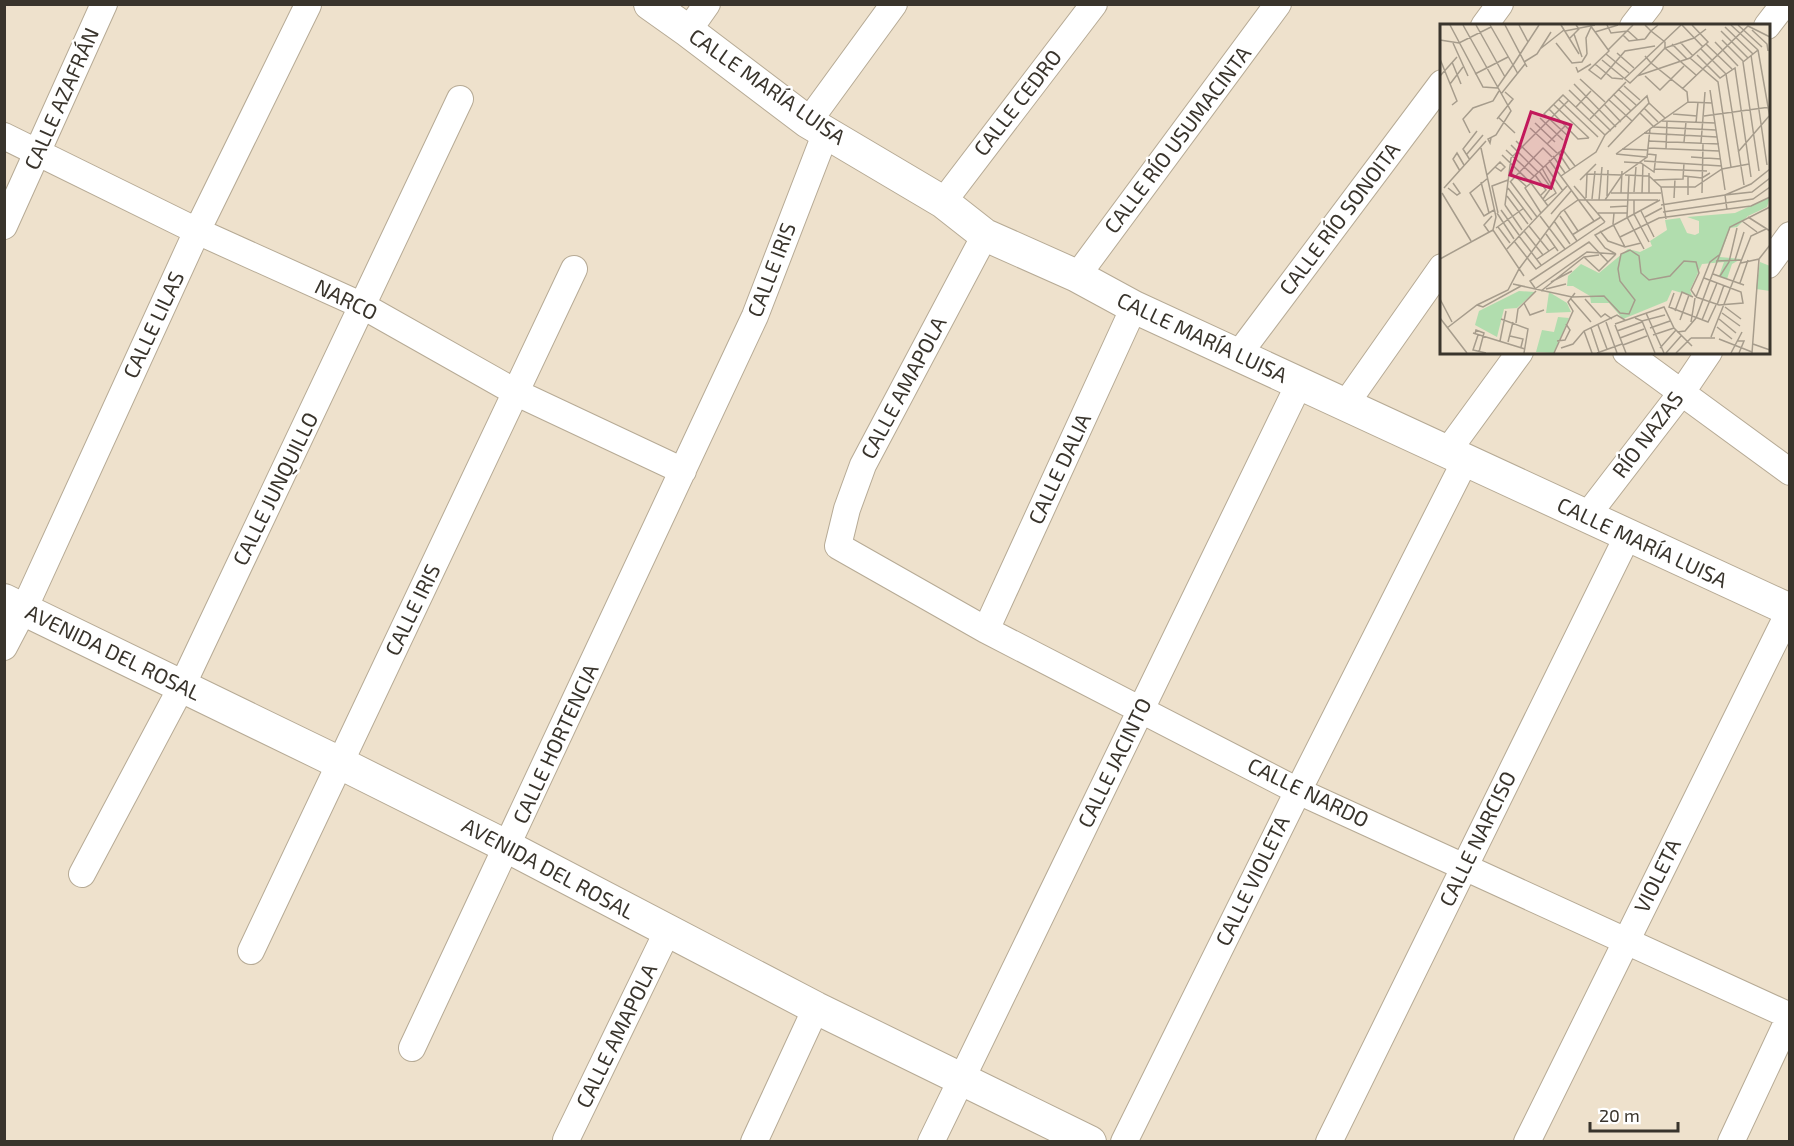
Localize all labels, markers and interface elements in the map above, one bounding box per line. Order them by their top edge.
street label: CALLE MARÍA LUISA [685,22,851,149]
street label: CALLE AZAFRÁN [18,24,103,173]
inset map [1440,24,1770,354]
street label: CALLE RÍO USUMACINTA [1098,41,1255,238]
street label: CALLE CEDRO [968,44,1066,160]
street label: CALLE RÍO SONOITA [1273,137,1404,299]
street label: CALLE IRIS [741,219,800,320]
street label: CALLE LILAS [117,267,188,382]
street label: NARCO [311,273,382,324]
street label: CALLE MARÍA LUISA [1114,286,1292,387]
street label: CALLE AMAPOLA [855,312,951,463]
street label: RÍO NAZAS [1606,386,1687,482]
street label: CALLE JUNQUILLO [227,408,323,569]
street label: CALLE DALIA [1022,409,1095,528]
street label: CALLE MARÍA LUISA [1554,491,1732,592]
street label: CALLE IRIS [379,559,445,659]
street label: AVENIDA DEL ROSAL [22,598,205,705]
street label: CALLE HORTENCIA [507,660,603,827]
street label: CALLE JACINTO [1072,694,1156,831]
street label: CALLE NARDO [1244,752,1373,832]
street label: CALLE NARCISO [1433,767,1520,910]
street label: CALLE VIOLETA [1209,811,1294,949]
street label: AVENIDA DEL ROSAL [458,812,639,924]
street label: VIOLETA [1628,834,1685,916]
street label: CALLE AMAPOLA [570,959,661,1112]
scale bar [1590,1095,1678,1133]
text: 20 m [1599,1104,1640,1126]

